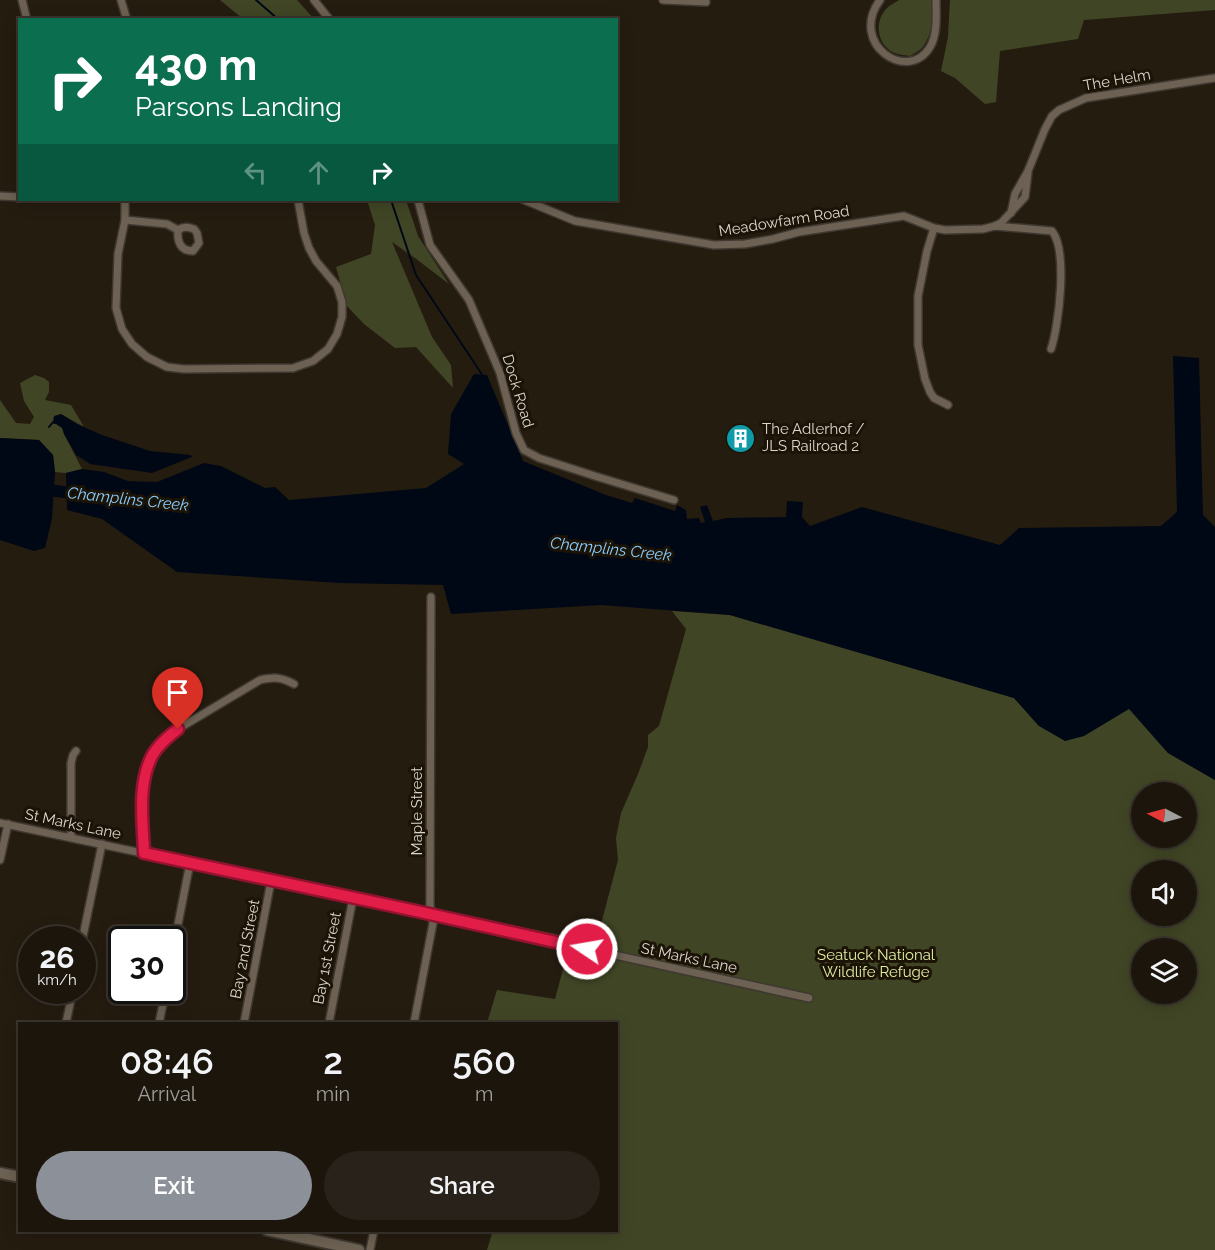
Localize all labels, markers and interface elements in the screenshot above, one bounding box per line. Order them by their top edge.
text: 430 m [135,41,257,90]
icon: right [36,42,114,120]
street label: The Helm [1082,65,1152,95]
text: Parsons Landing [135,91,342,122]
icon: left [239,156,272,189]
icon: ahead [302,156,335,189]
icon: right [365,156,398,189]
street label: Meadowfarm Road [717,202,851,240]
street label: Dock Road [498,352,538,430]
place label: The Adlerhof / JLS Railroad 2 [762,420,865,455]
building icon: The Adlerhof / JLS Railroad 2 [725,422,757,454]
water label: Champlins Creek [66,483,190,515]
water label: Champlins Creek [549,533,673,565]
pin [152,667,203,729]
icon: arrive [161,676,194,709]
street label: Maple Street [408,767,426,855]
north arrow [1131,782,1197,848]
map controls [1131,782,1197,1004]
street label: St Marks Lane [23,805,123,843]
button: sound [1131,860,1197,926]
street label: Bay 2nd Street [227,898,263,1000]
street label: Bay 1st Street [309,910,345,1006]
position arrow [555,917,619,981]
speed limit sign: 30 [108,926,186,1004]
button: layers [1131,938,1197,1004]
street label: St Marks Lane [639,939,739,977]
text: 26 [39,940,75,975]
park label: Seatuck National Wildlife Refuge [817,946,936,981]
text: km/h [37,971,77,989]
text: 08:46 [120,1040,214,1082]
text: 2 [323,1040,343,1082]
text: 560 [452,1040,516,1082]
text: Arrival [138,1082,196,1106]
text: min [316,1082,350,1106]
text: m [475,1082,493,1106]
button: Exit [36,1151,312,1220]
button: Share [324,1151,600,1220]

